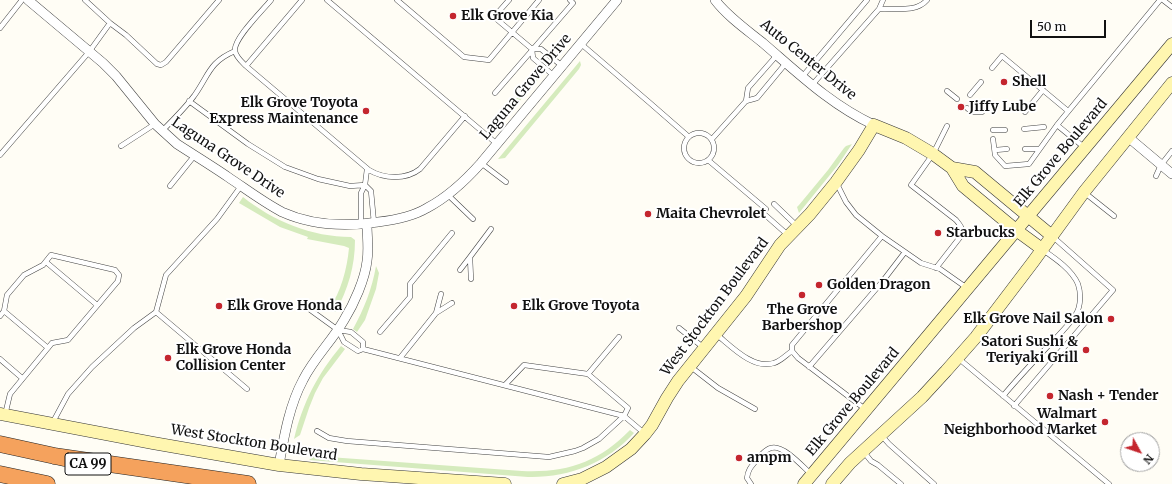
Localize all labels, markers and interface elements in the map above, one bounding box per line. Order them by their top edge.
place label: Elk Grove Kia [461,8,554,24]
marker: Elk Grove Kia [448,11,458,21]
scale bar [1032,12,1108,38]
street label: Auto Center Drive [757,16,859,104]
text: 50 m [1037,19,1066,34]
street label: Laguna Grove Drive [477,31,575,143]
place label: Shell [1012,74,1046,90]
marker: Shell [999,77,1009,87]
place label: Elk Grove Toyota Express Maintenance [209,95,358,128]
street label: Elk Grove Boulevard [1011,95,1111,211]
place label: Jiffy Lube [969,99,1036,115]
marker: Jiffy Lube [956,102,966,112]
marker: Elk Grove Toyota Express Maintenance [361,106,371,116]
street label: Laguna Grove Drive [168,114,288,202]
place label: Maita Chevrolet [656,206,766,222]
marker: Maita Chevrolet [643,209,653,219]
place label: Starbucks [946,225,1015,241]
marker: Starbucks [933,228,943,238]
street label: West Stockton Boulevard [658,235,772,379]
place label: Golden Dragon [827,277,931,293]
marker: Golden Dragon [814,280,824,290]
marker: The Grove Barbershop [797,290,807,300]
place label: Elk Grove Honda [227,298,342,314]
place label: Elk Grove Toyota [522,298,639,314]
marker: Elk Grove Honda [214,301,224,311]
marker: Elk Grove Toyota [509,301,519,311]
place label: The Grove Barbershop [762,302,842,334]
place label: Elk Grove Nail Salon [963,311,1103,327]
marker: Elk Grove Nail Salon [1106,314,1116,324]
place label: Satori Sushi & Teriyaki Grill [981,334,1078,366]
place label: Elk Grove Honda Collision Center [176,342,291,374]
street label: Elk Grove Boulevard [803,344,903,460]
marker: Satori Sushi & Teriyaki Grill [1081,345,1091,355]
marker: Elk Grove Honda Collision Center [163,353,173,363]
place label: Nash + Tender [1058,388,1158,404]
marker: Nash + Tender [1045,391,1055,401]
place label: Walmart Neighborhood Market [944,406,1097,438]
marker: Walmart Neighborhood Market [1100,417,1110,427]
street label: West Stockton Boulevard [170,422,338,464]
north arrow [1120,432,1160,472]
place label: ampm [747,450,792,466]
text: N [1140,451,1157,467]
road number: CA 99 [65,453,111,475]
marker: ampm [734,453,744,463]

